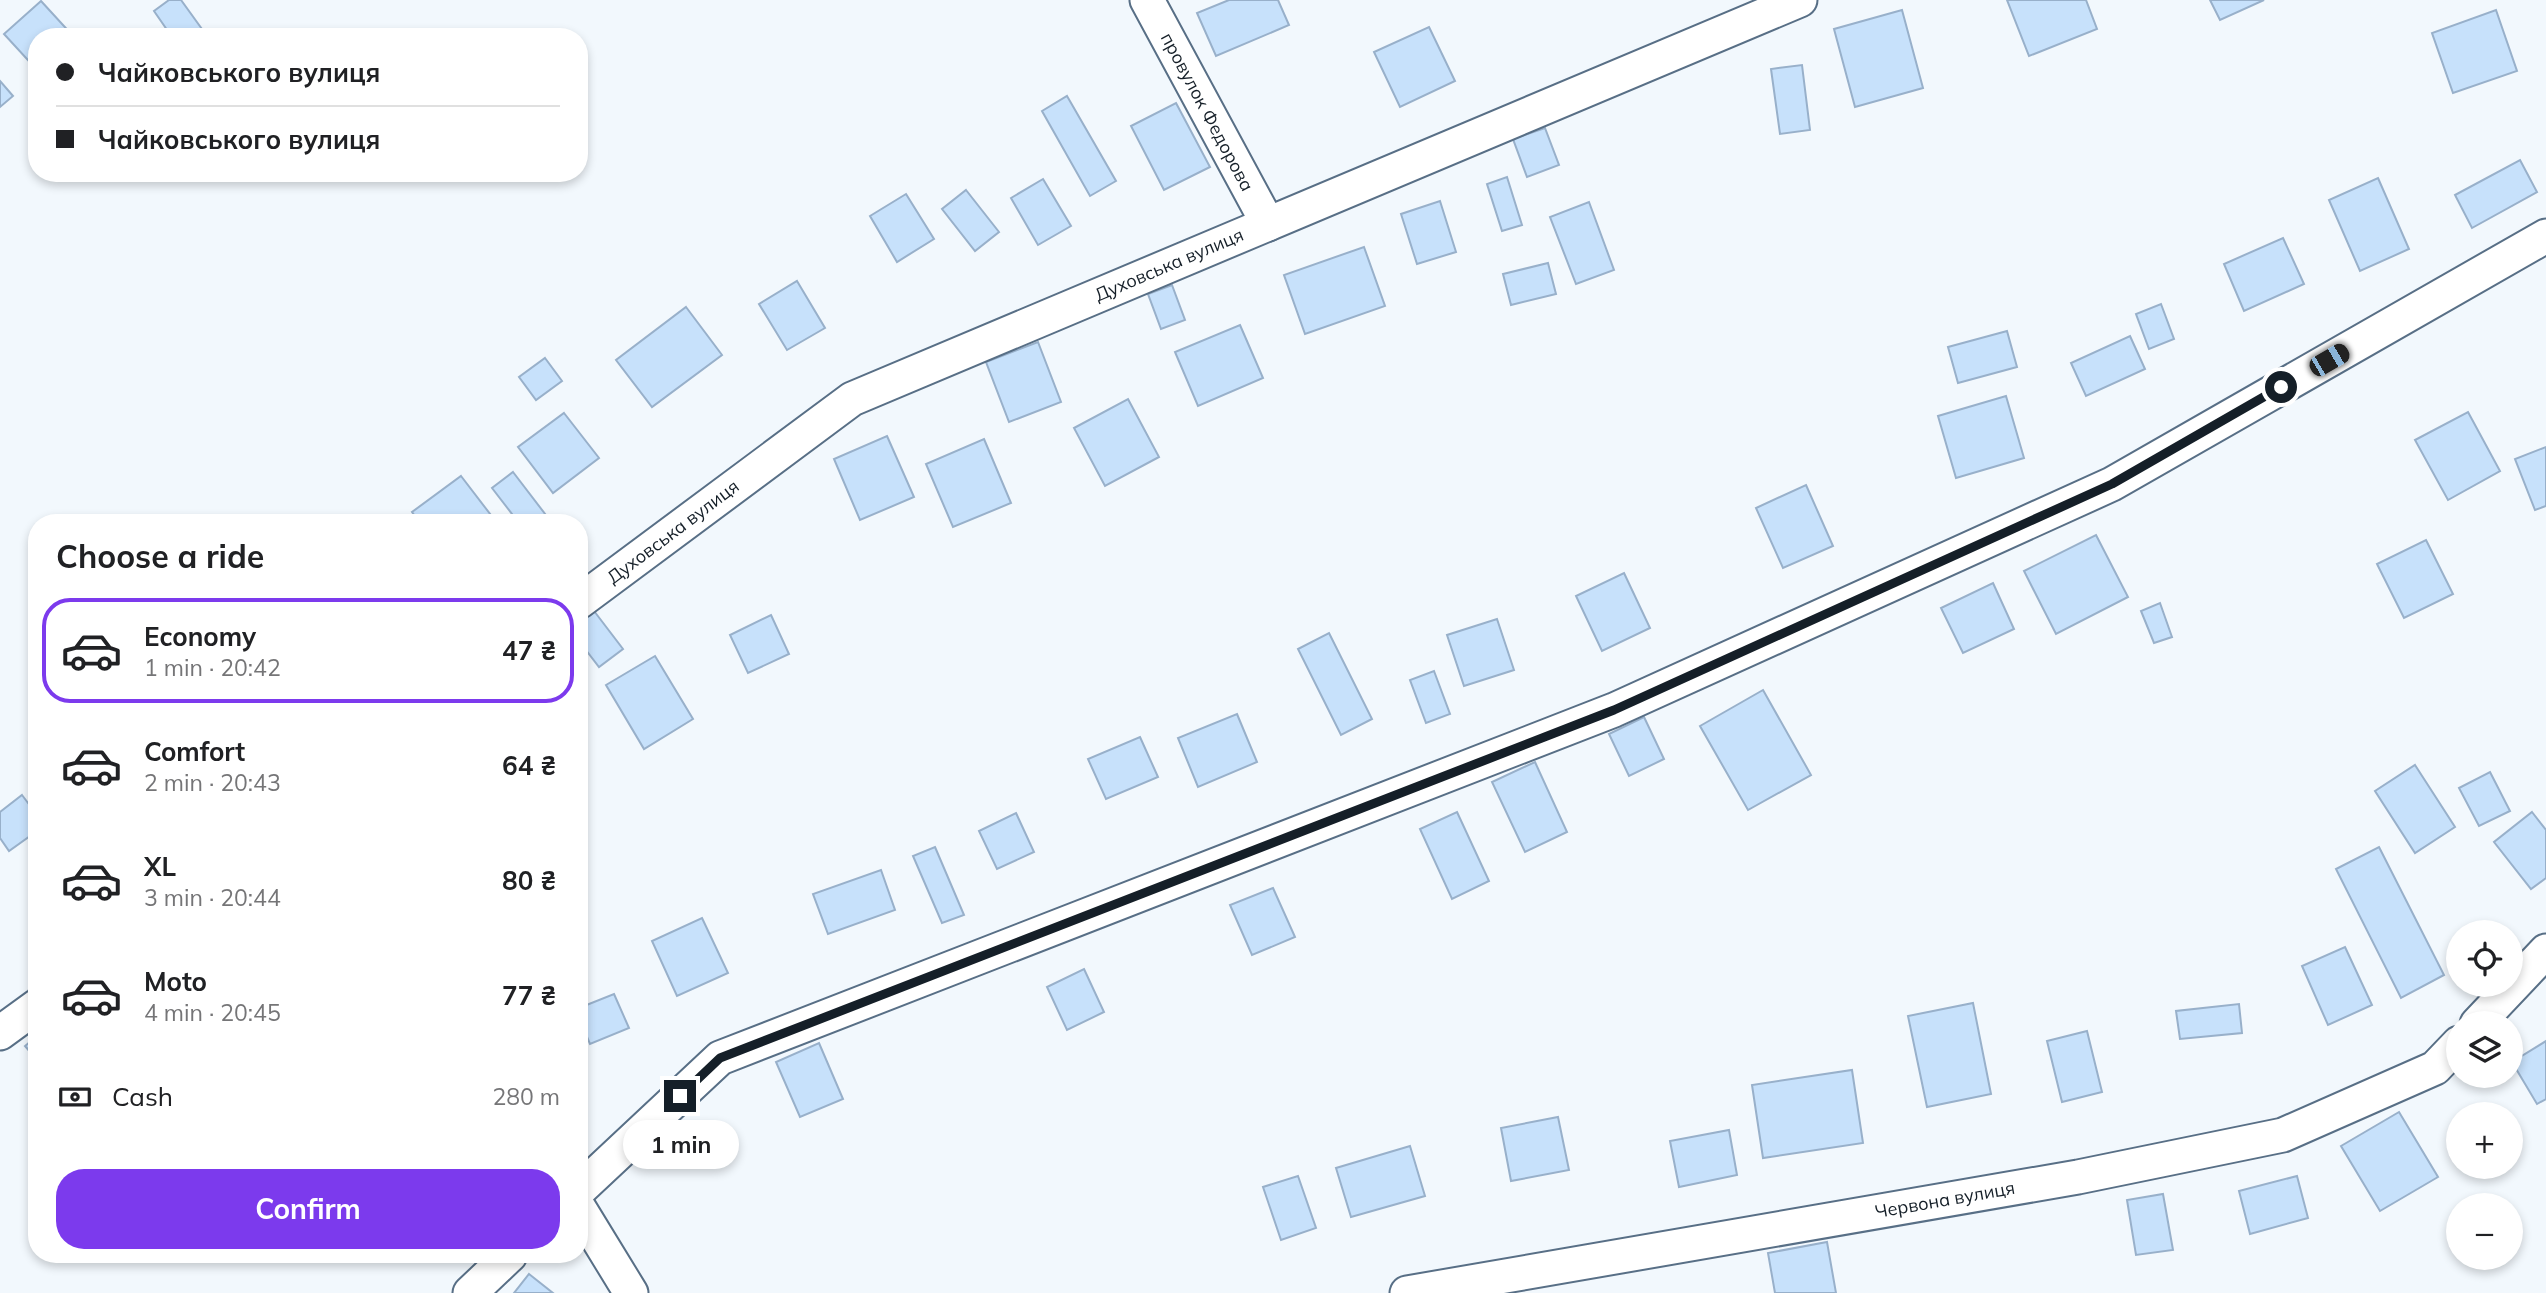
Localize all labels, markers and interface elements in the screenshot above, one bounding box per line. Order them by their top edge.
street label: провулок Федорова [1156,29,1259,195]
text: Чайковського вулиця [98,56,380,89]
text: Чайковського вулиця [98,123,380,156]
street label: Духовська вулиця [1091,223,1247,306]
car [2306,340,2353,380]
route start [2265,371,2297,403]
street label: Духовська вулиця [602,474,743,589]
text: Choose a ride [56,536,264,576]
icon: car [60,619,123,682]
text: Economy [144,620,256,653]
text: 47 ₴ [502,634,556,667]
text: 1 min · 20:42 [144,653,281,682]
icon: car [60,734,123,797]
text: Comfort [144,735,245,768]
text: 64 ₴ [502,749,556,782]
text: 2 min · 20:43 [144,768,281,797]
icon: car [60,849,123,912]
text: XL [144,850,176,883]
text: 80 ₴ [502,864,556,897]
text: 3 min · 20:44 [144,883,281,912]
map controls [2446,920,2523,1270]
button: locate [2446,920,2523,997]
icon: car [60,964,123,1027]
text: Moto [144,965,207,998]
text: 77 ₴ [502,979,556,1012]
text: 4 min · 20:45 [144,998,281,1027]
button: layers [2446,1011,2523,1088]
icon: cash [56,1078,94,1116]
text: Cash [112,1080,173,1113]
route end [664,1080,696,1112]
text: 280 m [492,1082,560,1111]
button: + [2446,1102,2523,1179]
callout: 1 min [622,1120,738,1170]
text: 1 min [651,1130,711,1159]
button: Confirm [56,1169,560,1249]
street label: Червона вулиця [1873,1176,2017,1223]
button: − [2446,1193,2523,1270]

